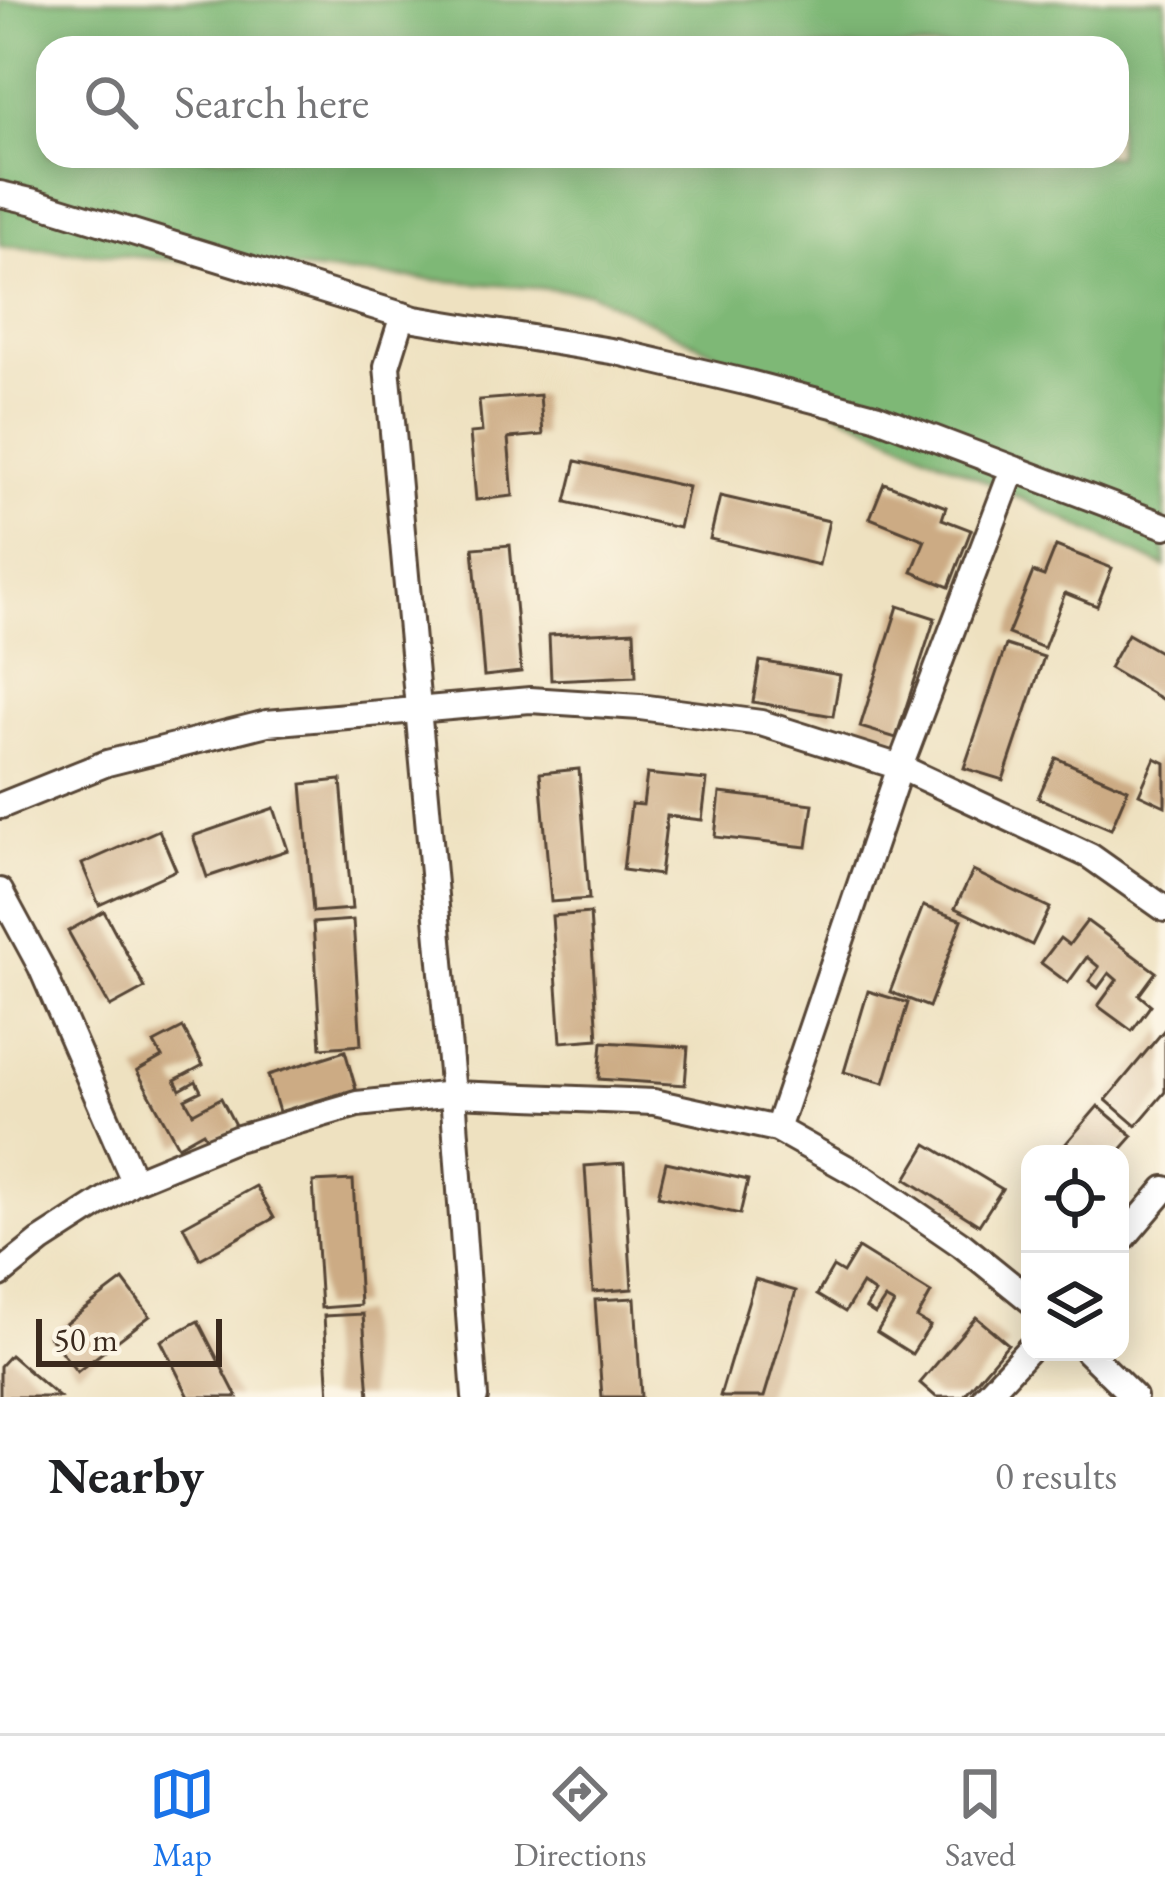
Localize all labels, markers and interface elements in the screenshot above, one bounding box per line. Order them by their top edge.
search box [36,36,1129,168]
icon: search [78,69,144,135]
text: Search here [174,73,369,131]
map controls [1021,1145,1129,1361]
button: locate [1021,1145,1129,1253]
button: layers [1021,1253,1129,1361]
scale bar [36,1313,222,1366]
text: 50 m [54,1318,118,1361]
text: Nearby [48,1442,204,1508]
text: 0 results [995,1450,1117,1501]
tab: Map [149,1761,215,1876]
tab: Directions [514,1761,647,1876]
tab: Saved [945,1761,1016,1876]

